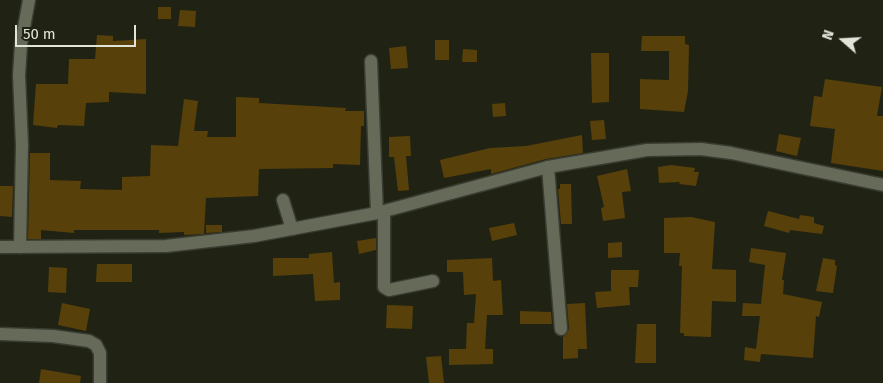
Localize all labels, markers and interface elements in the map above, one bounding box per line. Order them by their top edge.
scale bar [18,15,139,47]
north arrow [818,15,868,65]
text: 50 m [23,25,56,43]
text: N [819,28,838,42]

